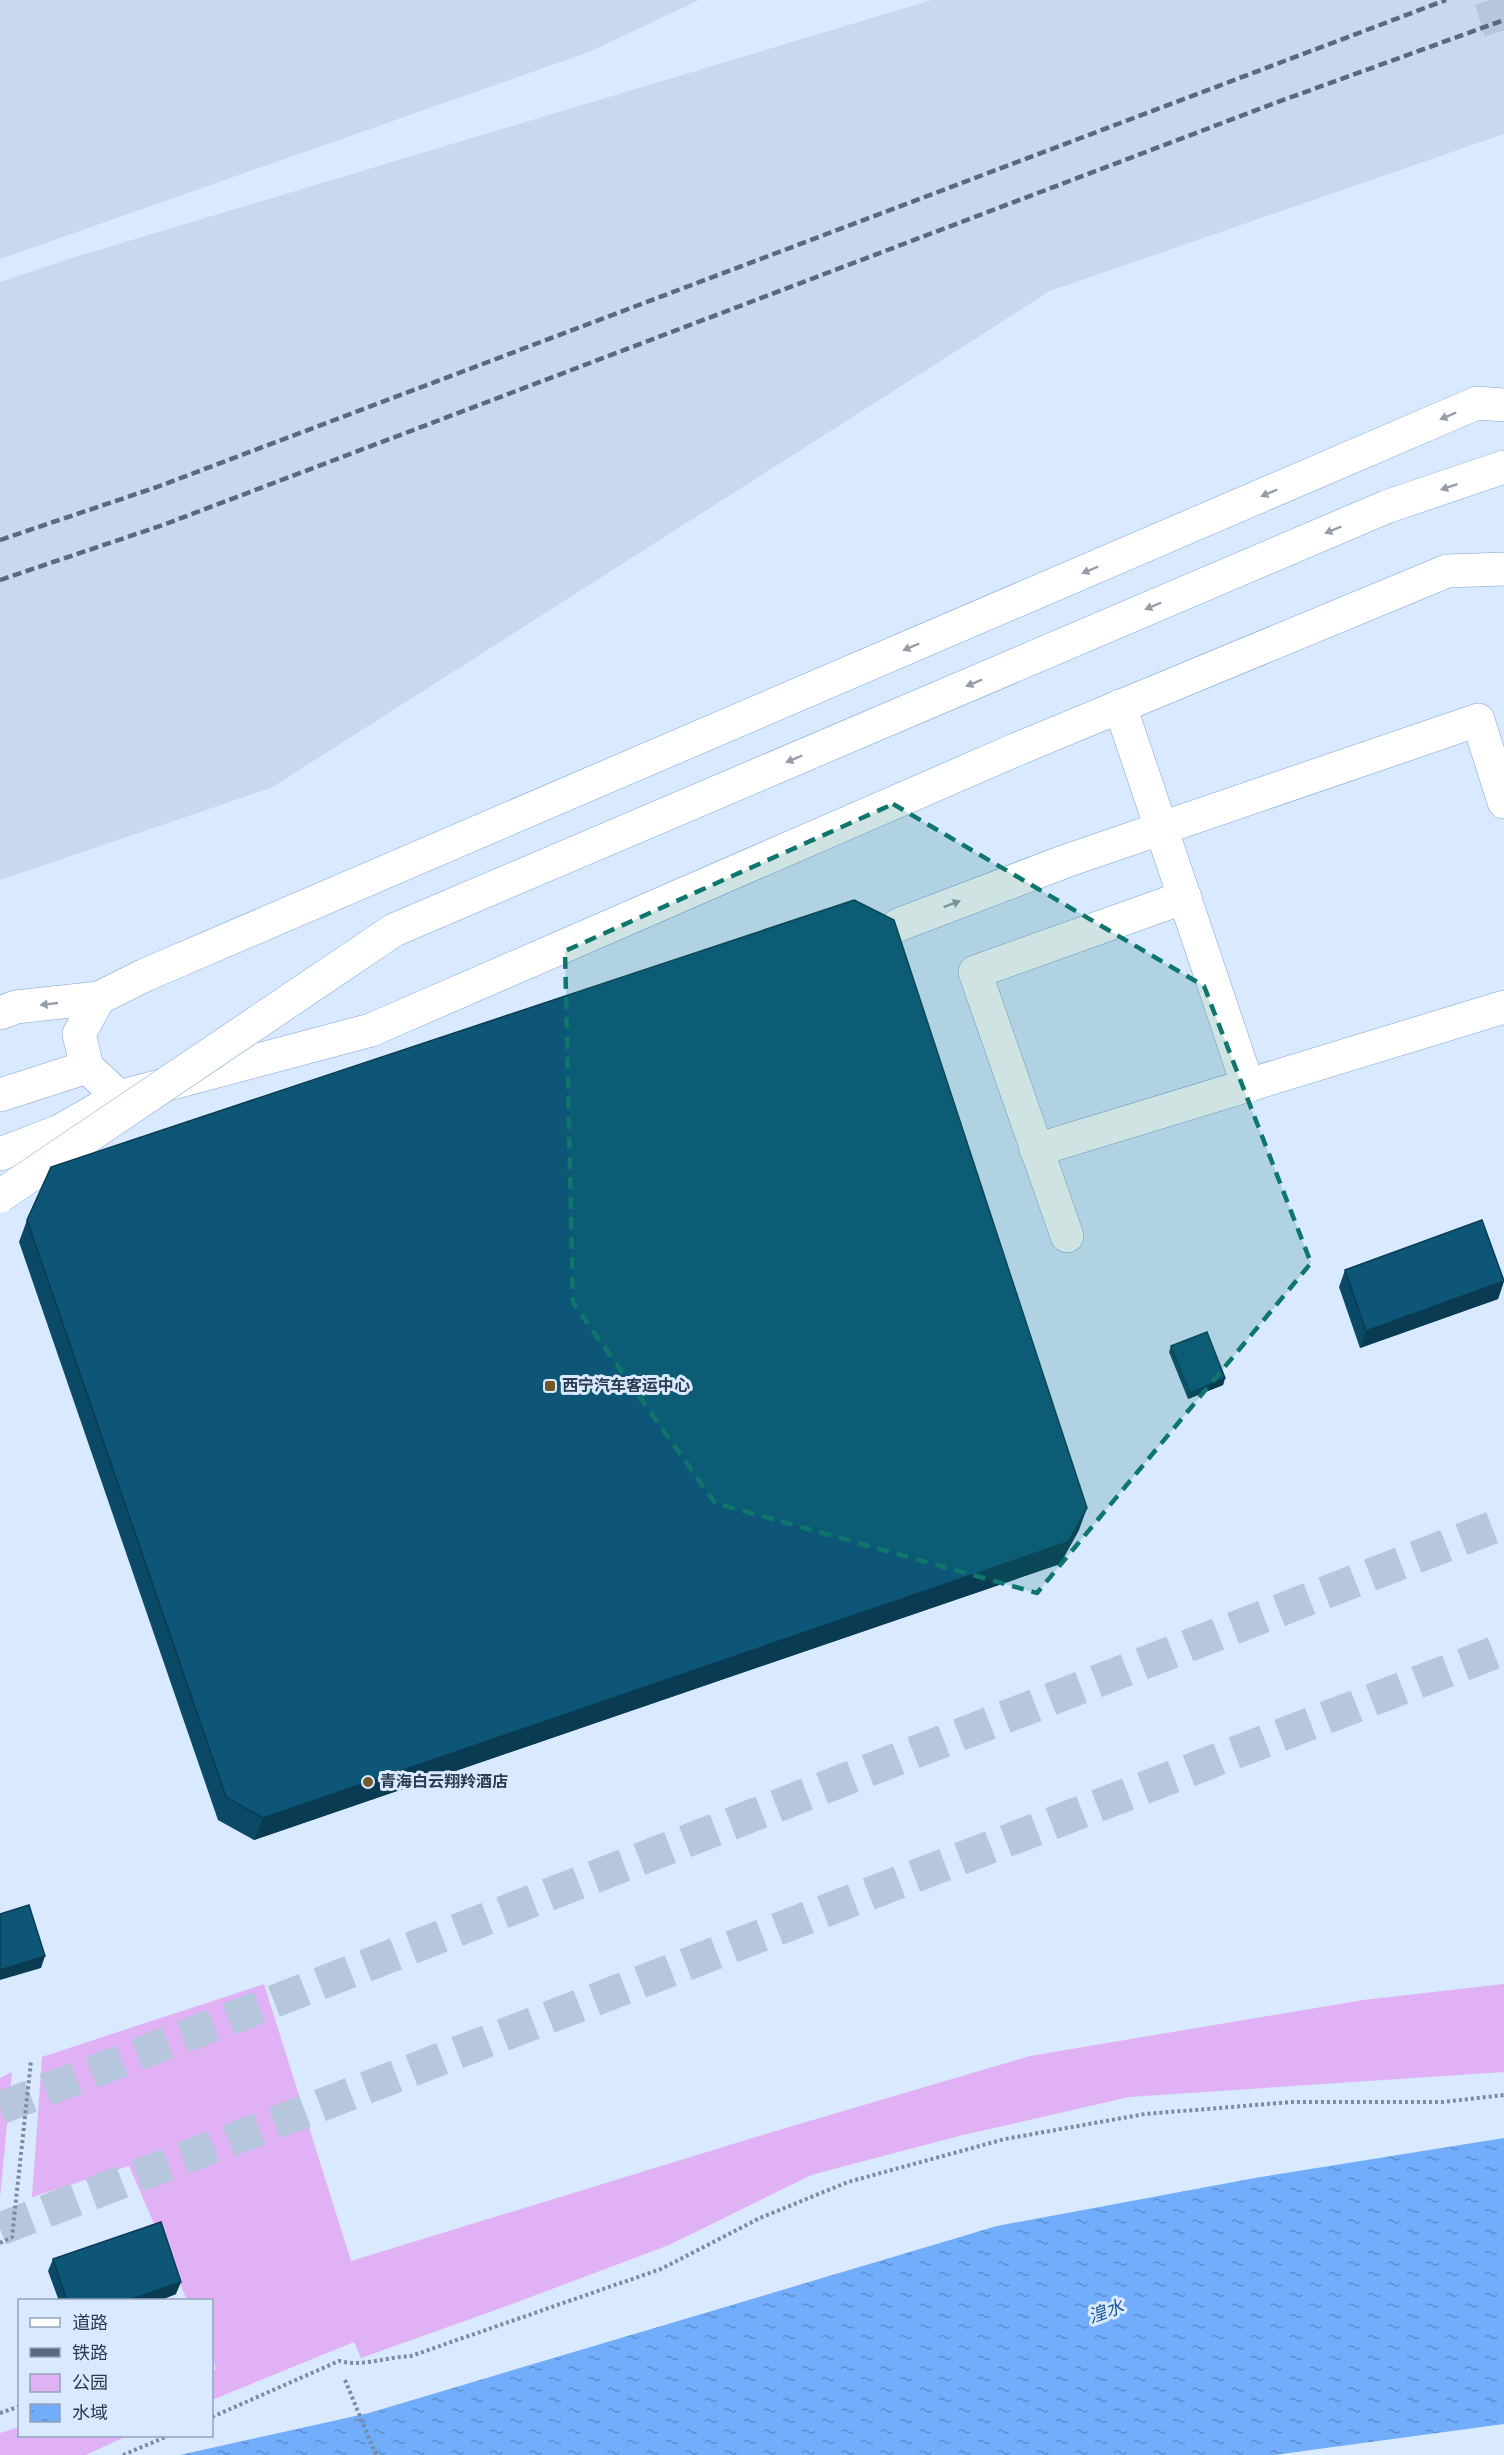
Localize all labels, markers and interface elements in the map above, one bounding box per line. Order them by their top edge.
one-way arrow [1439,412,1457,421]
one-way arrow [1440,482,1458,492]
one-way arrow [1260,489,1278,498]
one-way arrow [1323,525,1341,535]
one-way arrow [1080,565,1098,575]
one-way arrow [1144,601,1162,611]
one-way arrow [901,642,919,652]
one-way arrow [965,679,983,688]
one-way arrow [785,754,803,764]
one-way arrow [944,899,962,909]
one-way arrow [39,999,58,1009]
place label: 西宁汽车客运中心 [562,1375,690,1397]
marker: 西宁汽车客运中心 [543,1379,557,1393]
place label: 青海白云翔羚酒店 [380,1771,508,1793]
marker: 青海白云翔羚酒店 [361,1775,375,1789]
water label: 湟水 [1085,2294,1128,2330]
legend [18,2299,213,2437]
text: 道路 [72,2311,108,2336]
text: 铁路 [72,2341,108,2366]
text: 公园 [72,2371,108,2396]
text: 水域 [72,2401,108,2426]

